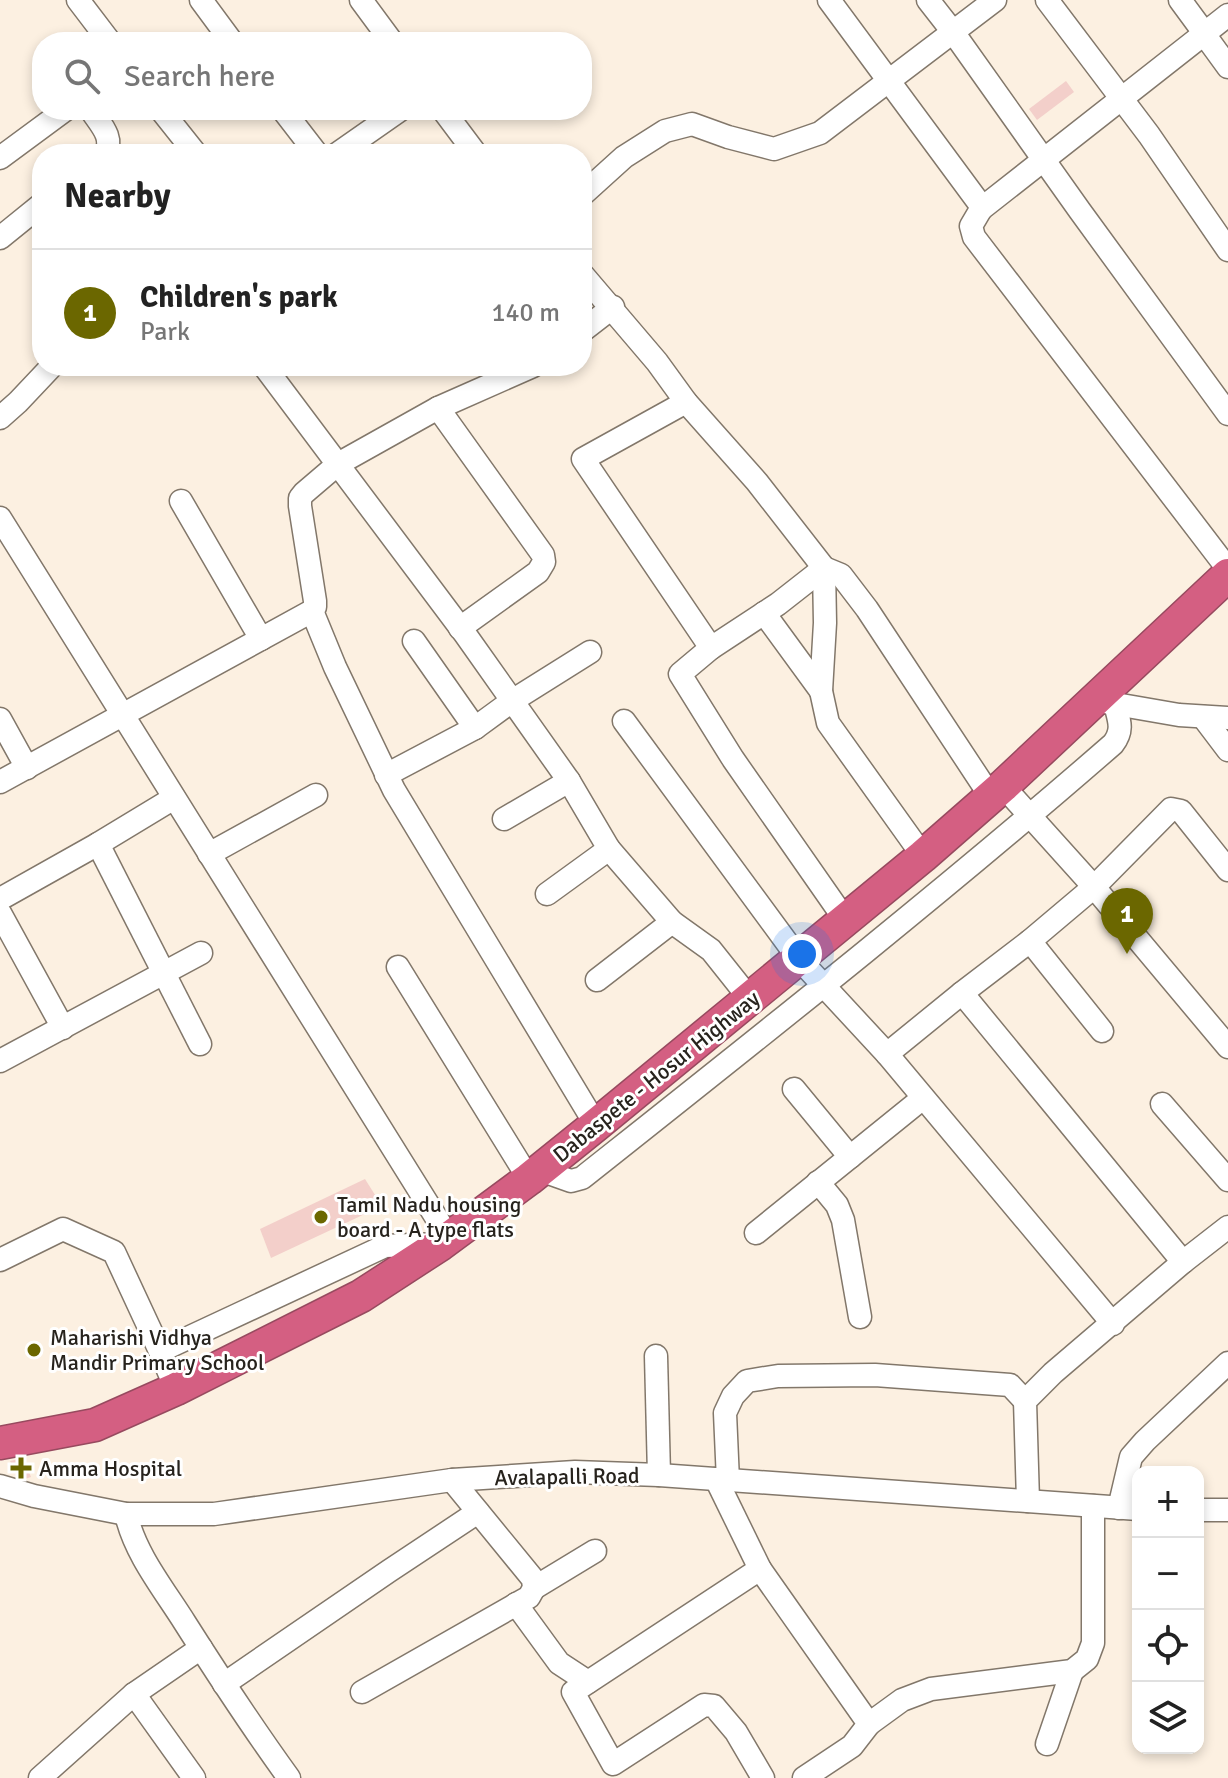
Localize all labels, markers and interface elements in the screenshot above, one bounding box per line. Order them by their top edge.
search box [32,32,592,120]
icon: search [60,54,104,98]
text: Search here [124,58,275,95]
text: Nearby [64,175,171,217]
text: Children's park [140,279,338,316]
text: 1 [83,297,97,329]
text: 140 m [491,297,560,329]
text: Park [140,316,190,348]
pin: 1 [1101,888,1153,954]
your location [782,934,822,974]
street label: Dabaspete - Hosur Highway [548,984,766,1168]
place label: Tamil Nadu housing board - A type flats [337,1191,521,1243]
marker: Tamil Nadu housing board - A type flats [312,1208,330,1226]
place label: Maharishi Vidhya Mandir Primary School [50,1324,264,1376]
marker: Maharishi Vidhya Mandir Primary School [25,1341,43,1359]
place label: Amma Hospital [39,1455,182,1482]
marker: Amma Hospital [10,1457,32,1479]
street label: Avalapalli Road [494,1462,640,1491]
map controls [1132,1466,1204,1754]
button: + [1132,1466,1204,1538]
button: − [1132,1538,1204,1610]
button: locate [1132,1610,1204,1682]
button: layers [1132,1682,1204,1754]

